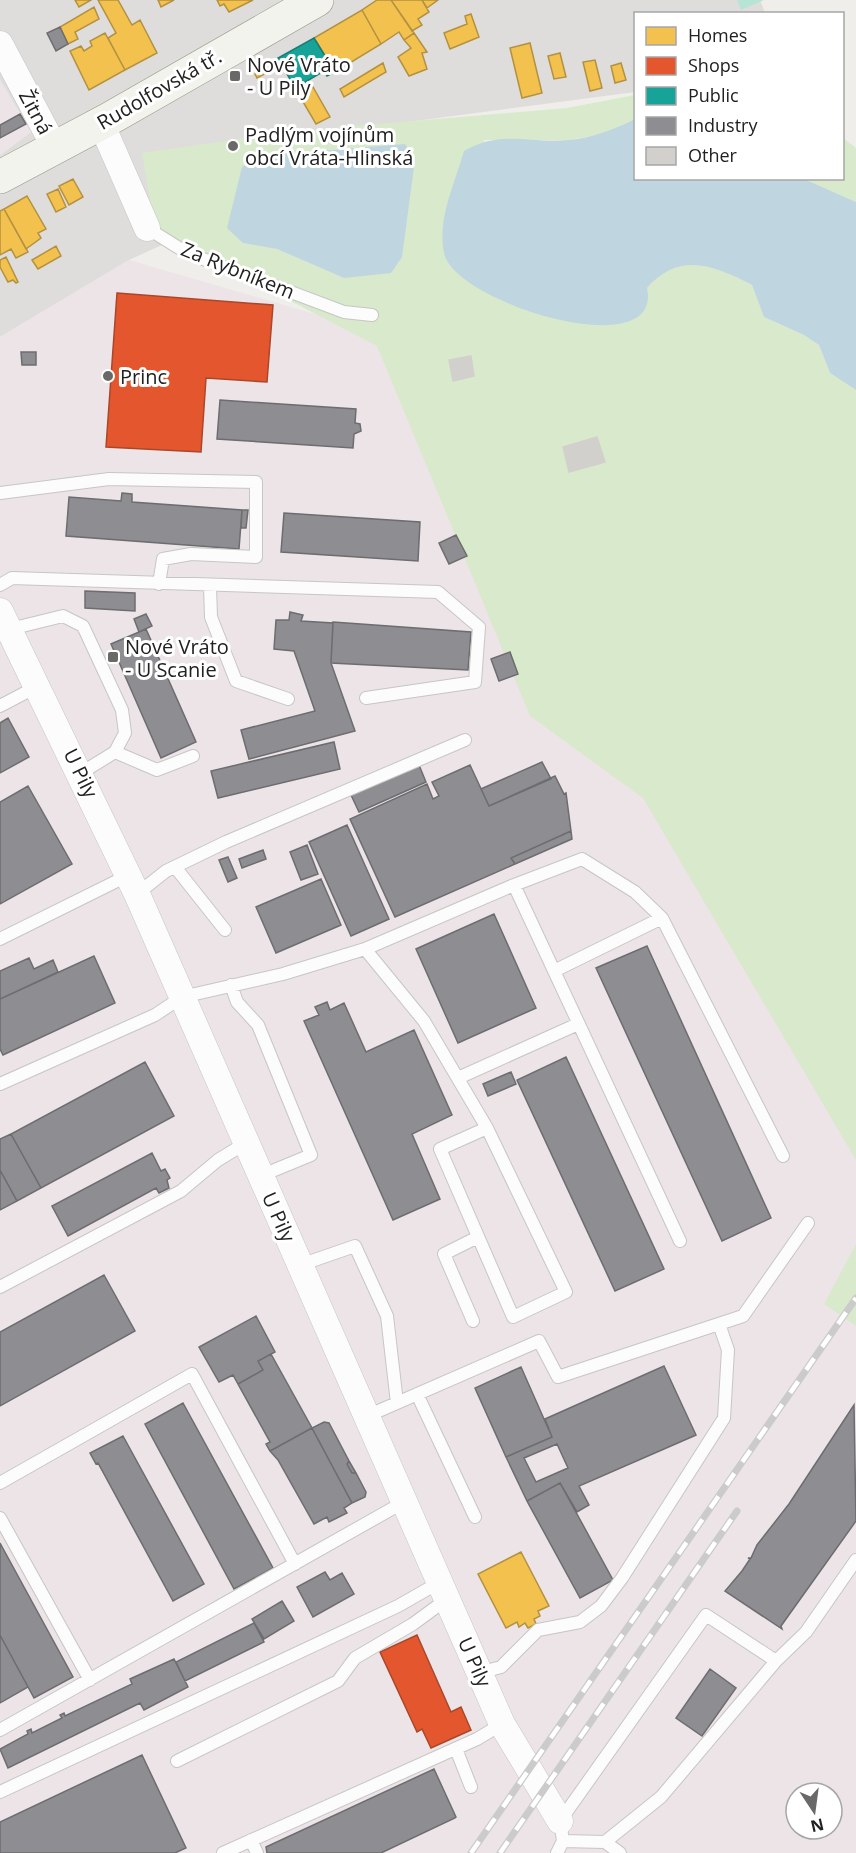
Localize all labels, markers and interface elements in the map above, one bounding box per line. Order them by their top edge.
legend [634,12,844,180]
text: Homes [688,23,747,47]
street label: Rudolfovská tř. [92,42,226,136]
place label: Nové Vráto - U Pily [247,51,351,101]
text: Shops [688,53,739,77]
marker: Nové Vráto - U Pily [228,69,242,83]
text: Public [688,83,739,107]
street label: Žitná [13,85,59,139]
text: Industry [688,113,758,137]
place label: Padlým vojínům obcí Vráta-Hlinská [245,121,413,171]
marker: Padlým vojínům obcí Vráta-Hlinská [226,139,240,153]
text: Other [688,143,738,167]
street label: Za Rybníkem [177,235,299,305]
place label: Princ [120,363,167,390]
marker: Princ [101,369,115,383]
place label: Nové Vráto - U Scanie [125,633,229,683]
marker: Nové Vráto - U Scanie [106,650,120,664]
street label: U Pily [57,744,105,803]
street label: U Pily [256,1188,302,1247]
street label: U Pily [452,1633,498,1692]
north arrow [784,1781,844,1841]
text: N [809,1813,826,1838]

